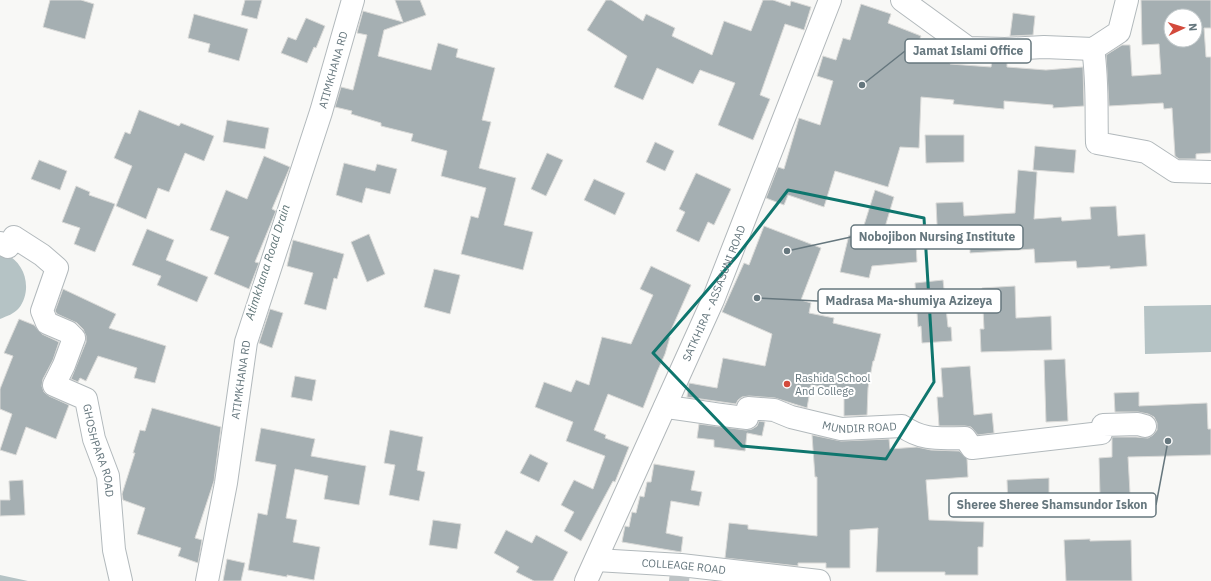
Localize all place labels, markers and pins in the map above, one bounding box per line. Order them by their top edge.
callout: Jamat Islami Office [905,39,1031,63]
callout: Nobojibon Nursing Institute [851,225,1023,249]
callout: Madrasa Ma-shumiya Azizeya [818,289,1001,313]
place label: Rashida School And College [795,371,871,398]
marker: Rashida School And College [782,379,792,389]
callout: Sheree Sheree Shamsundor Iskon [949,493,1156,517]

